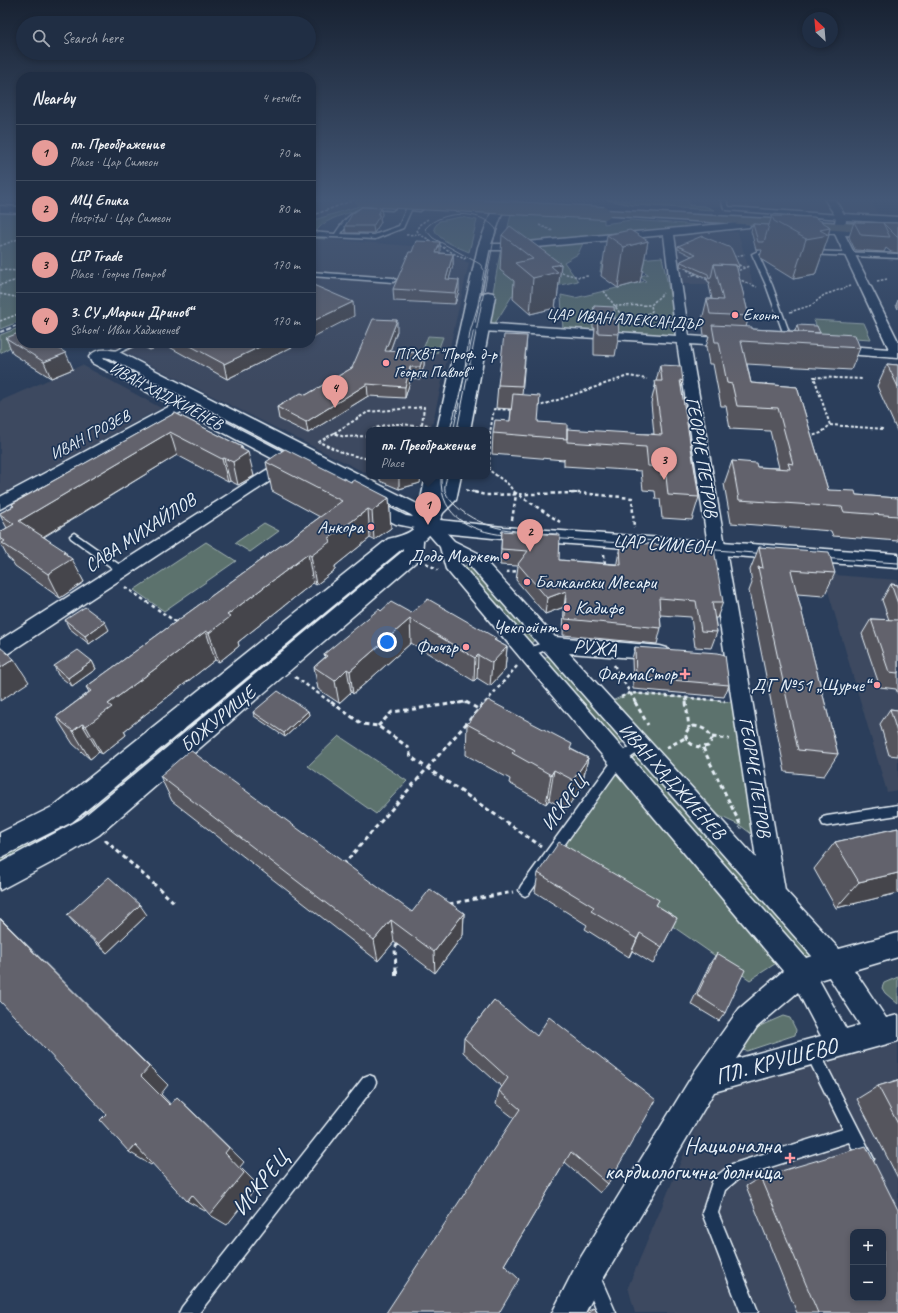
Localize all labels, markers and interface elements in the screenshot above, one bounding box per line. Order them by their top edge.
north arrow [802,12,838,48]
search box [16,16,316,60]
icon: search [30,27,52,49]
text: Search here [62,29,123,48]
text: Nearby [32,88,75,109]
text: 4 results [262,90,300,106]
text: пл. Преображение [70,135,164,154]
text: 1 [42,145,48,161]
text: 70 m [278,145,300,161]
text: Place · Цар Симеон [70,154,158,170]
text: МЦ Епика [70,191,128,210]
text: 2 [42,201,48,217]
text: 80 m [278,201,300,217]
text: Hospital · Цар Симеон [70,210,170,226]
text: LIP Trade [70,247,122,266]
text: 3 [42,257,48,273]
text: 170 m [272,257,300,273]
text: Place · Георче Петров [70,266,164,282]
text: 3. СУ „Марин Дринов“ [70,303,192,322]
street label: ЦАР ИВАН АЛЕКСАНДЪР [546,304,705,335]
place label: Еконт [743,305,780,325]
marker: Еконт [730,310,740,320]
text: 4 [42,313,48,329]
text: 170 m [272,313,300,329]
text: School · Иван Хаджиенев [70,322,178,338]
place label: ПГХВТ "Проф. д-р Георги Павлов" [394,344,498,382]
street label: ИВАН ХАДЖИЕНЕВ [106,358,227,435]
marker: ПГХВТ "Проф. д-р Георги Павлов" [381,358,391,368]
pin: 4 [322,375,348,408]
street label: ГЕОРЧЕ ПЕТРОВ [681,395,724,520]
street label: ИВАН ГРОЗЕВ [47,405,135,464]
popup [366,427,490,479]
text: пл. Преображение [381,436,475,455]
pin: 3 [651,447,677,480]
text: Place [381,455,404,471]
street label: САВА МИХАЙЛОВ [80,487,202,578]
pin: 1 [415,492,441,525]
place label: Анкора [317,515,364,539]
pin: 2 [517,519,543,552]
marker: Анкора [366,522,376,532]
street label: ЦАР СИМЕОН [612,529,717,560]
place label: Додо Маркет [408,544,499,568]
marker: Додо Маркет [501,551,511,561]
place label: Балкански Месари [535,570,658,594]
marker: Балкански Месари [522,577,532,587]
place label: Кадифе [575,596,625,620]
marker: Кадифе [562,603,572,613]
place label: Чекпойнт [493,615,559,639]
marker: Чекпойнт [561,622,571,632]
your location [377,632,397,652]
street label: РУЖА [572,634,618,662]
place label: Фючър [416,635,459,659]
marker: Фючър [461,642,471,652]
place label: ФармаСтор [597,662,678,686]
marker: ФармаСтор [680,669,690,679]
place label: ДГ №51 „Щурче“ [751,673,873,697]
street label: БОЖУРИЩЕ [175,679,263,758]
marker: ДГ №51 „Щурче“ [872,680,882,690]
street label: ГЕОРЧЕ ПЕТРОВ [734,715,777,840]
street label: ИВАН ХАДЖИЕНЕВ [613,718,731,845]
street label: ИСКРЕЦ [536,769,594,835]
street label: ПЛ. КРУШЕВО [712,1030,843,1091]
place label: Национална кардиологична болница [605,1131,784,1186]
street label: ИСКРЕЦ [225,1142,297,1222]
marker: Национална кардиологична болница [784,1152,796,1164]
map controls [850,1229,886,1301]
button: + [850,1229,886,1265]
button: − [850,1265,886,1301]

